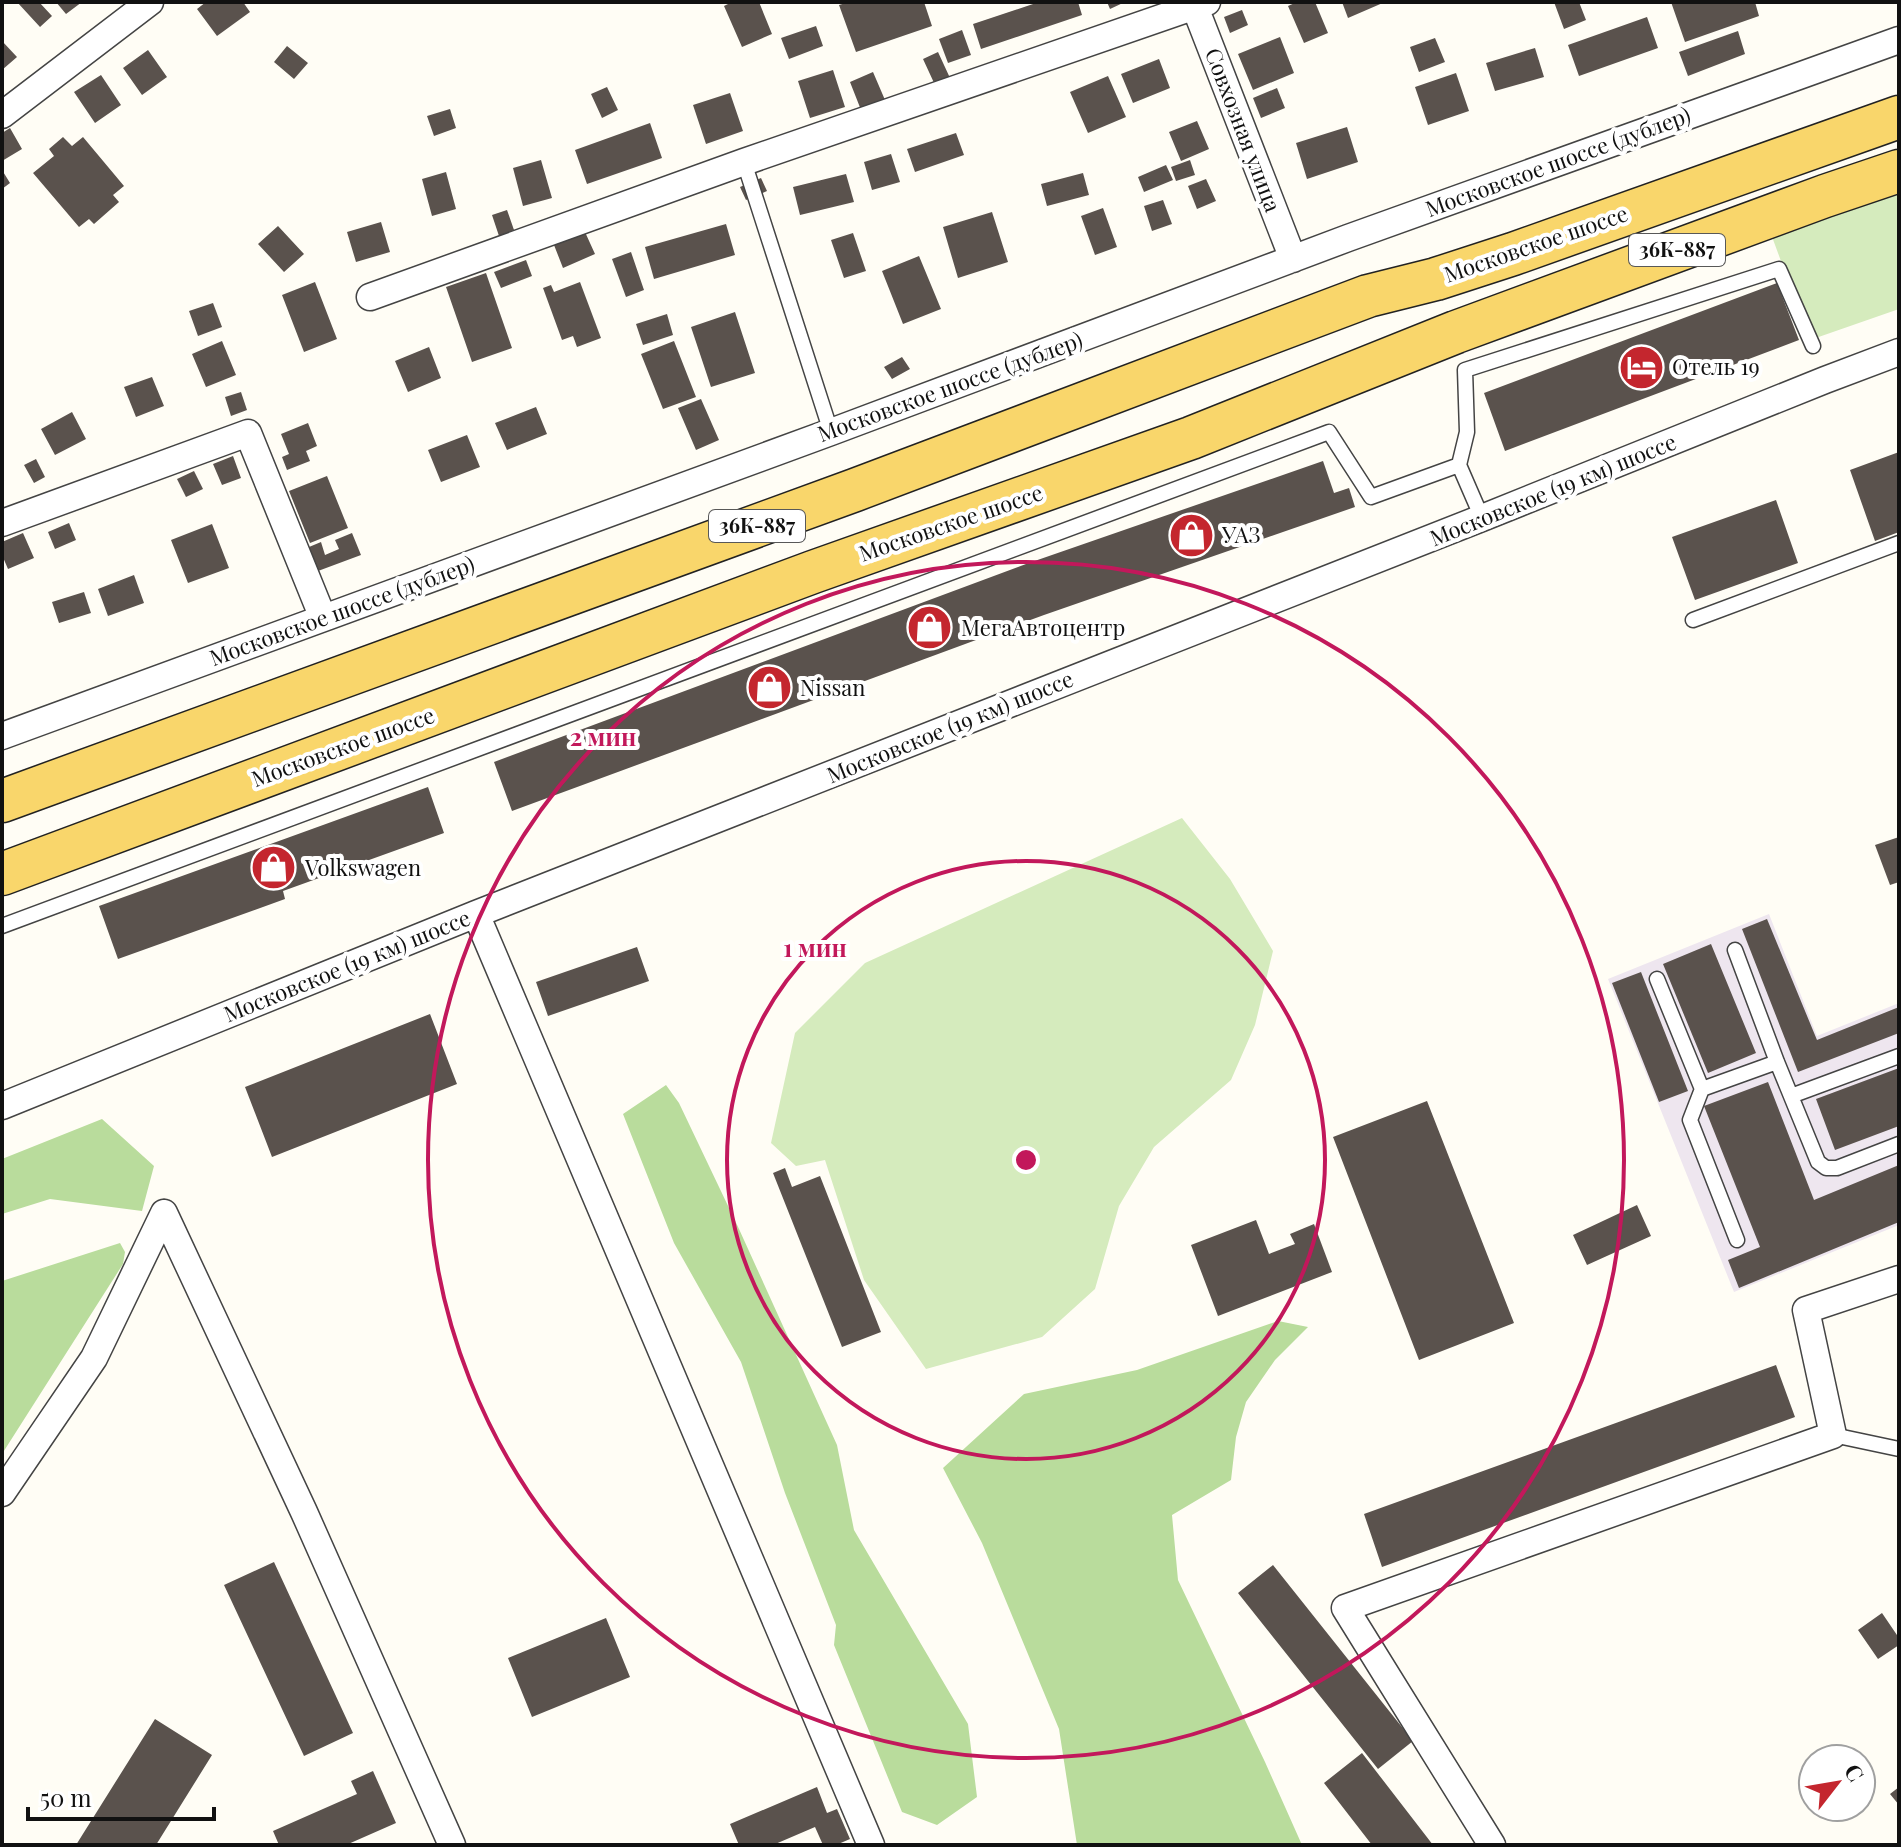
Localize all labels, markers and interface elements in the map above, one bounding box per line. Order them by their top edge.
street label: Совхозная улица [1199,43,1289,216]
street label: Московское шоссе (дублер) [1421,99,1694,223]
street label: Московское шоссе [1440,198,1632,289]
road number: 36К-887 [1629,234,1725,266]
street label: Московское шоссе (дублер) [813,324,1086,448]
hotel icon: Отель 19 [1617,343,1665,391]
place label: Отель 19 [1672,351,1760,381]
street label: Московское (19 км) шоссе [1425,426,1680,552]
street label: Московское шоссе [855,477,1047,568]
road number: 36К-887 [709,510,805,542]
shop icon: УАЗ [1167,511,1215,559]
place label: УАЗ [1221,519,1261,549]
street label: Московское шоссе (дублер) [205,548,478,672]
shop icon: МегаАвтоцентр [906,604,954,652]
place label: МегаАвтоцентр [961,612,1125,642]
street label: Московское (19 км) шоссе [822,663,1077,789]
shop icon: Nissan [745,664,793,712]
place label: Nissan [800,672,865,702]
street label: Московское шоссе [247,699,438,793]
text: 2 мин [570,720,636,752]
shop icon: Volkswagen [250,844,298,892]
place label: Volkswagen [304,852,421,882]
street label: Московское (19 км) шоссе [219,902,474,1028]
text: 1 мин [783,931,847,963]
centre of rings [1012,1146,1040,1174]
north arrow [1797,1743,1877,1823]
text: С [1838,1758,1872,1787]
scale bar [28,1771,214,1821]
text: 50 m [40,1781,92,1813]

